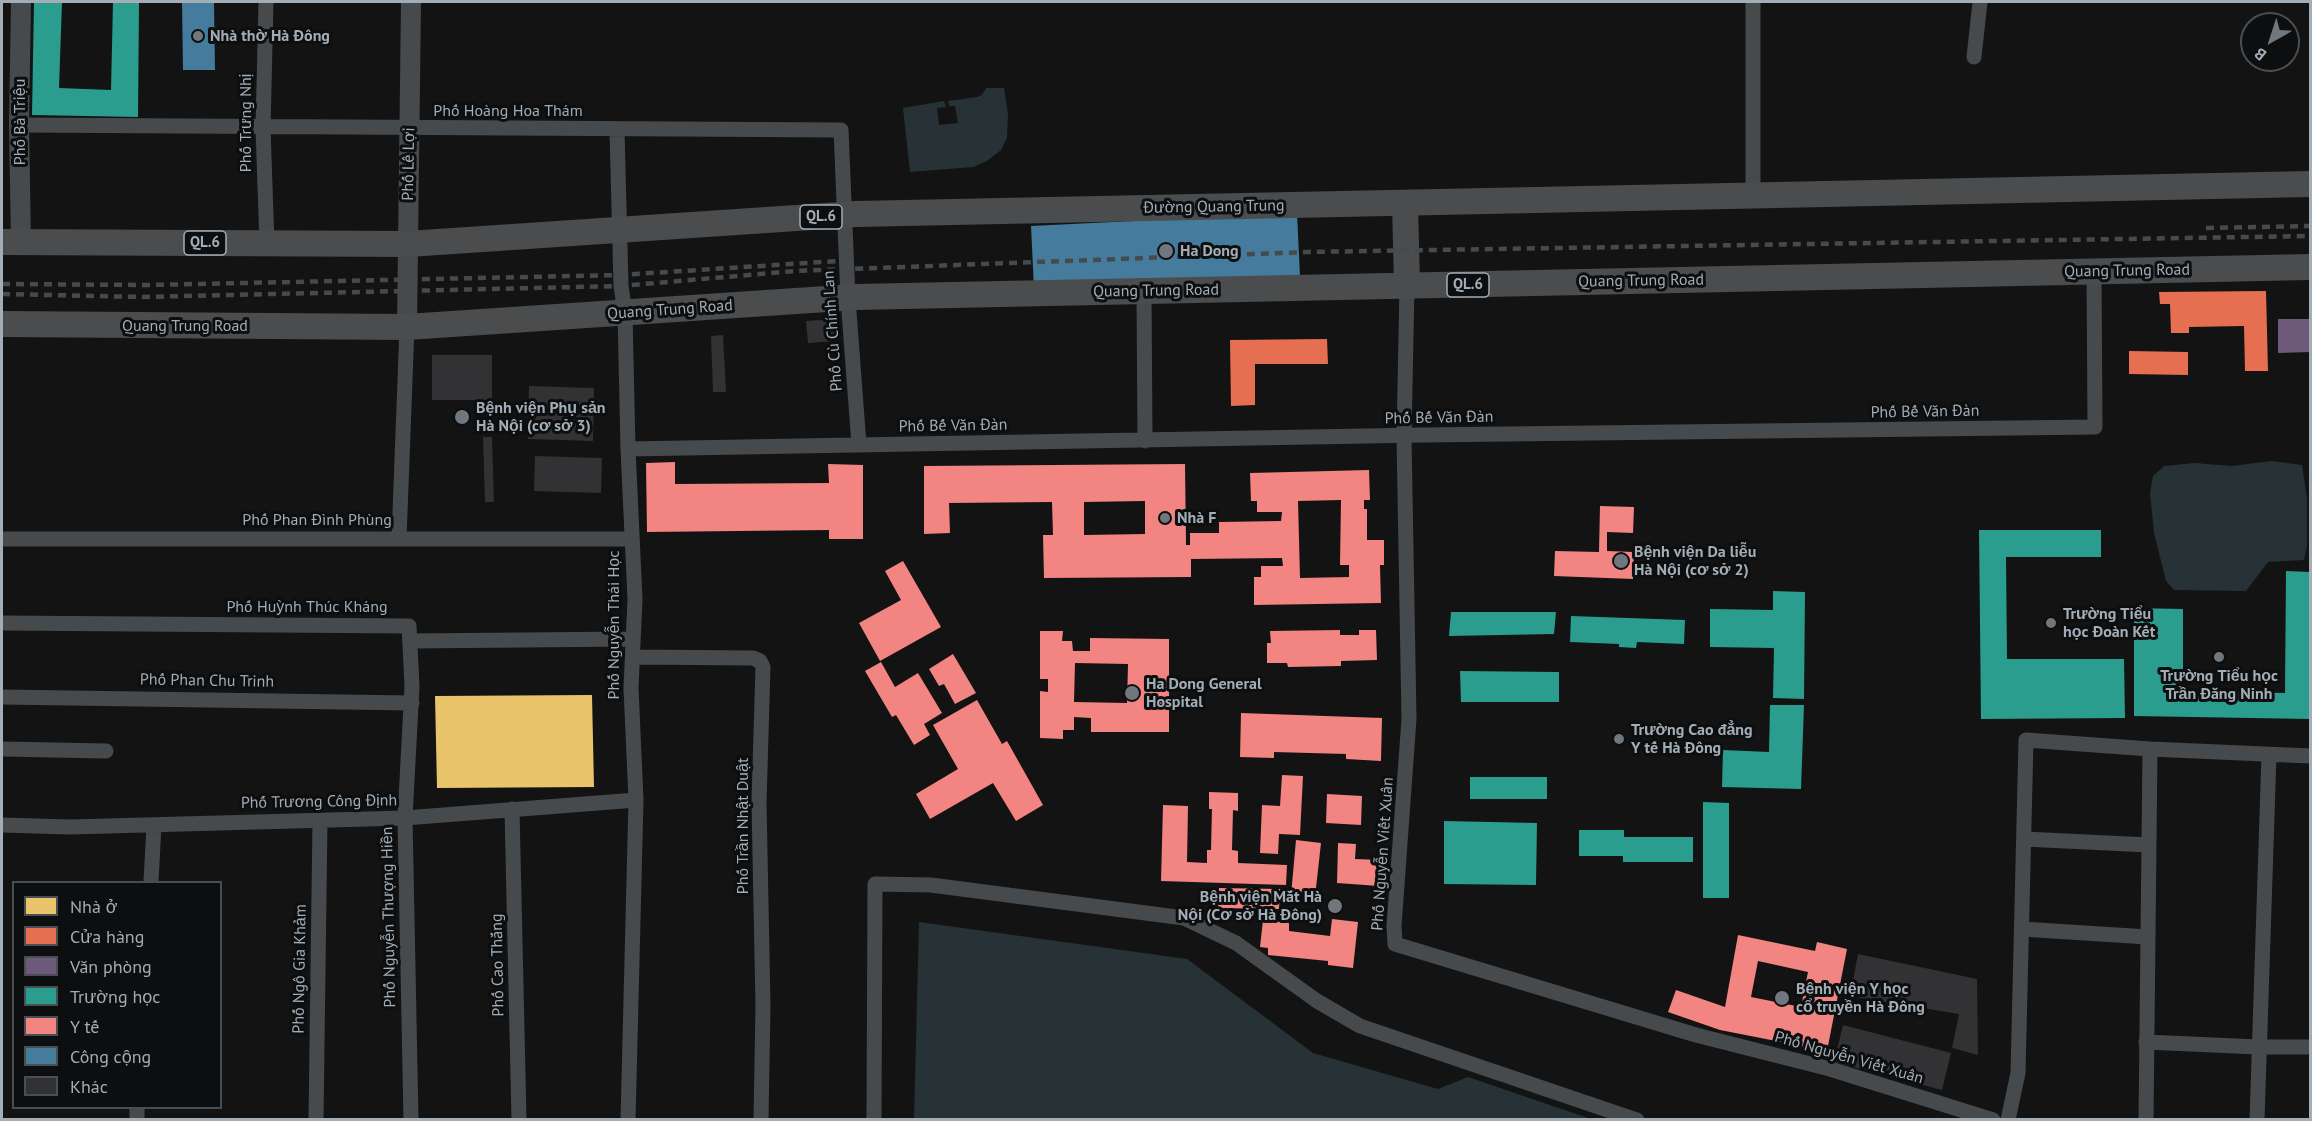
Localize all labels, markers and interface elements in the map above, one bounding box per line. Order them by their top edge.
north arrow [2240,12,2300,72]
place label: Nhà thờ Hà Đông [210,26,330,46]
marker: Nhà thờ Hà Đông [191,29,205,43]
text: B [2250,44,2270,65]
street label: Phố Trưng Nhị [236,74,256,172]
street label: Phố Bà Triệu [10,79,30,165]
street label: Phố Hoàng Hoa Thám [433,101,583,121]
street label: Phố Lê Lợi [399,127,419,201]
street label: Đường Quang Trung [1143,196,1285,218]
road number: QL.6 [800,205,842,229]
road number: QL.6 [184,231,226,255]
place label: Ha Dong [1180,241,1239,261]
marker: Ha Dong [1157,242,1175,260]
street label: Quang Trung Road [2064,260,2190,282]
street label: Phố Cù Chính Lan [819,270,847,392]
street label: Quang Trung Road [1578,270,1704,292]
road number: QL.6 [1447,273,1489,297]
street label: Quang Trung Road [1093,280,1219,302]
street label: Quang Trung Road [607,296,733,324]
street label: Quang Trung Road [122,316,248,336]
place label: Bệnh viện Phụ sản Hà Nội (cơ sở 3) [476,398,606,436]
street label: Phố Bế Văn Đàn [1870,401,1980,423]
street label: Phố Bế Văn Đàn [1384,407,1494,429]
marker: Bệnh viện Phụ sản Hà Nội (cơ sở 3) [453,408,471,426]
street label: Phố Bế Văn Đàn [898,415,1008,437]
place label: Nhà F [1177,508,1216,528]
street label: Phố Phan Đình Phùng [242,510,392,530]
marker: Nhà F [1158,511,1172,525]
place label: Bệnh viện Da liễu Hà Nội (cơ sở 2) [1634,542,1756,580]
street label: Phố Nguyễn Thái Học [604,551,624,699]
marker: Bệnh viện Da liễu Hà Nội (cơ sở 2) [1612,552,1630,570]
street label: Phố Huỳnh Thúc Kháng [226,597,388,617]
place label: Trường Tiểu học Đoàn Kết [2063,604,2155,642]
marker: Trường Tiểu học Đoàn Kết [2044,616,2058,630]
marker: Trường Tiểu học Trần Đăng Ninh [2212,650,2226,664]
place label: Trường Tiểu học Trần Đăng Ninh [2160,666,2278,704]
street label: Phố Phan Chu Trinh [140,670,274,692]
place label: Ha Dong General Hospital [1146,674,1262,712]
marker: Ha Dong General Hospital [1123,684,1141,702]
place label: Trường Cao đẳng Y tế Hà Đông [1631,720,1753,758]
marker: Trường Cao đẳng Y tế Hà Đông [1612,732,1626,746]
street label: Phố Trần Nhật Duật [733,758,753,894]
street label: Phố Nguyễn Viết Xuân [1368,777,1398,931]
street label: Phố Trương Công Định [241,791,397,813]
street label: Phố Nguyễn Thượng Hiền [378,826,400,1008]
legend [12,881,222,1109]
place label: Bệnh viện Mắt Hà Nội (Cơ sở Hà Đông) [1178,887,1322,925]
text: Nhà ở [70,895,118,918]
marker: Bệnh viện Mắt Hà Nội (Cơ sở Hà Đông) [1326,897,1344,915]
street label: Phố Ngô Gia Khảm [289,904,311,1034]
street label: Phố Cao Thắng [488,913,508,1017]
text: Cửa hàng [70,925,144,948]
text: Văn phòng [70,955,152,978]
place label: Bệnh viện Y học cổ truyền Hà Đông [1796,979,1925,1017]
text: Trường học [70,985,160,1008]
marker: Bệnh viện Y học cổ truyền Hà Đông [1773,989,1791,1007]
text: Y tế [70,1015,99,1038]
street label: Phố Nguyễn Viết Xuân [1772,1028,1926,1088]
text: Công cộng [70,1045,151,1068]
text: Khác [70,1075,108,1098]

